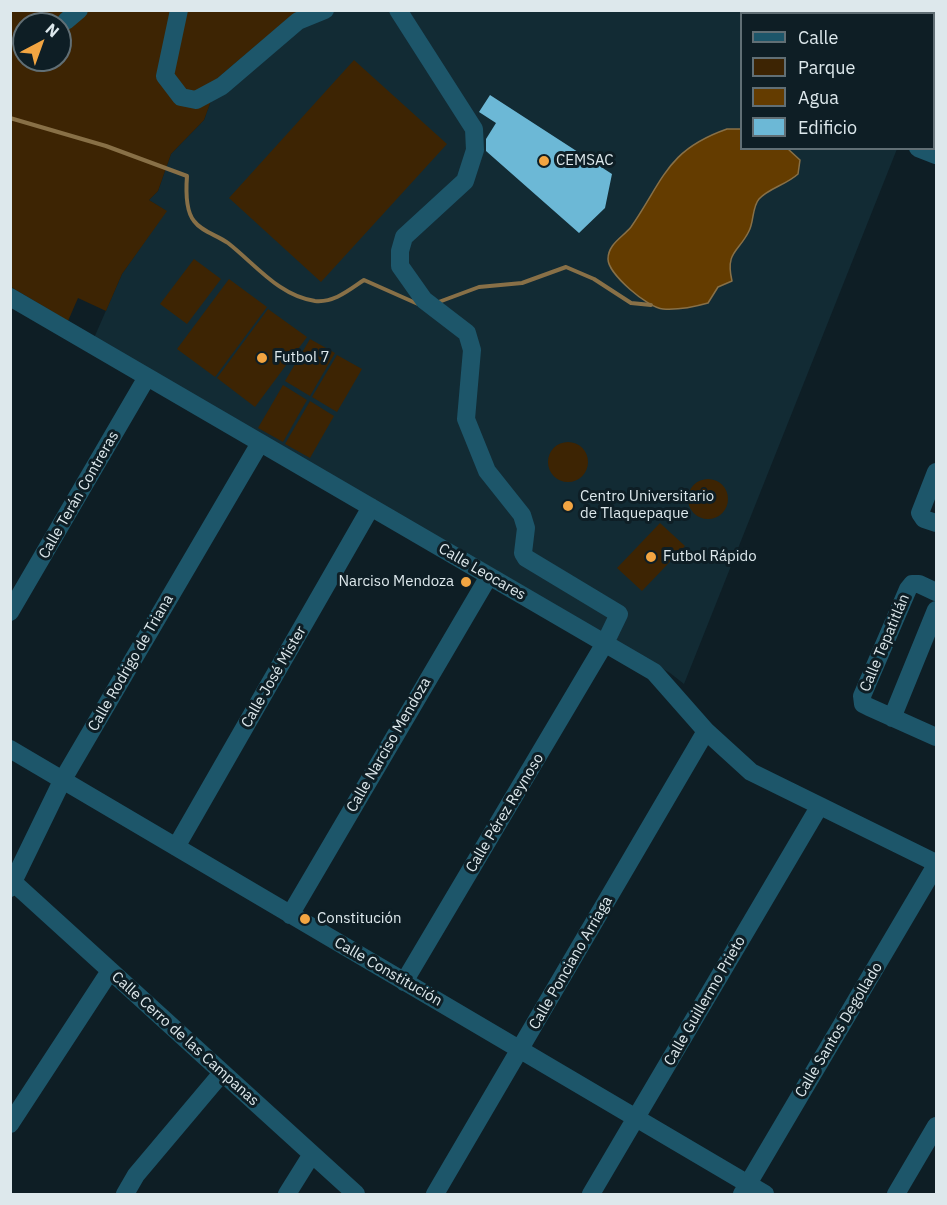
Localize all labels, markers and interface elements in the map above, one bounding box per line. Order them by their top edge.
north arrow [12,12,72,72]
legend [740,12,935,150]
text: N [42,19,63,41]
text: Calle [798,26,838,49]
text: Parque [798,56,855,79]
text: Agua [798,86,839,109]
text: Edificio [798,116,857,139]
place label: CEMSAC [556,152,614,170]
marker: CEMSAC [537,154,551,168]
place label: Futbol 7 [274,349,330,367]
marker: Futbol 7 [255,351,269,365]
street label: Calle Terán Contreras [35,428,123,562]
place label: Centro Universitario de Tlaquepaque [580,488,714,523]
marker: Centro Universitario de Tlaquepaque [561,499,575,513]
street label: Calle Leocares [435,540,529,604]
place label: Futbol Rápido [663,548,757,566]
marker: Futbol Rápido [644,550,658,564]
place label: Narciso Mendoza [338,573,454,591]
marker: Narciso Mendoza [459,575,473,589]
street label: Calle Rodrigo de Triana [84,591,178,735]
street label: Calle Tepatitlán [856,591,914,695]
street label: Calle José Mister [238,623,310,731]
street label: Calle Narciso Mendoza [343,674,435,816]
street label: Calle Pérez Reynoso [462,750,548,876]
street label: Calle Ponciano Arriaga [525,893,617,1033]
place label: Constitución [317,910,401,928]
marker: Constitución [298,912,312,926]
street label: Calle Guillermo Prieto [661,933,749,1069]
street label: Calle Constitución [331,934,445,1010]
street label: Calle Santos Degollado [791,959,887,1101]
street label: Calle Cerro de las Campanas [108,968,262,1110]

